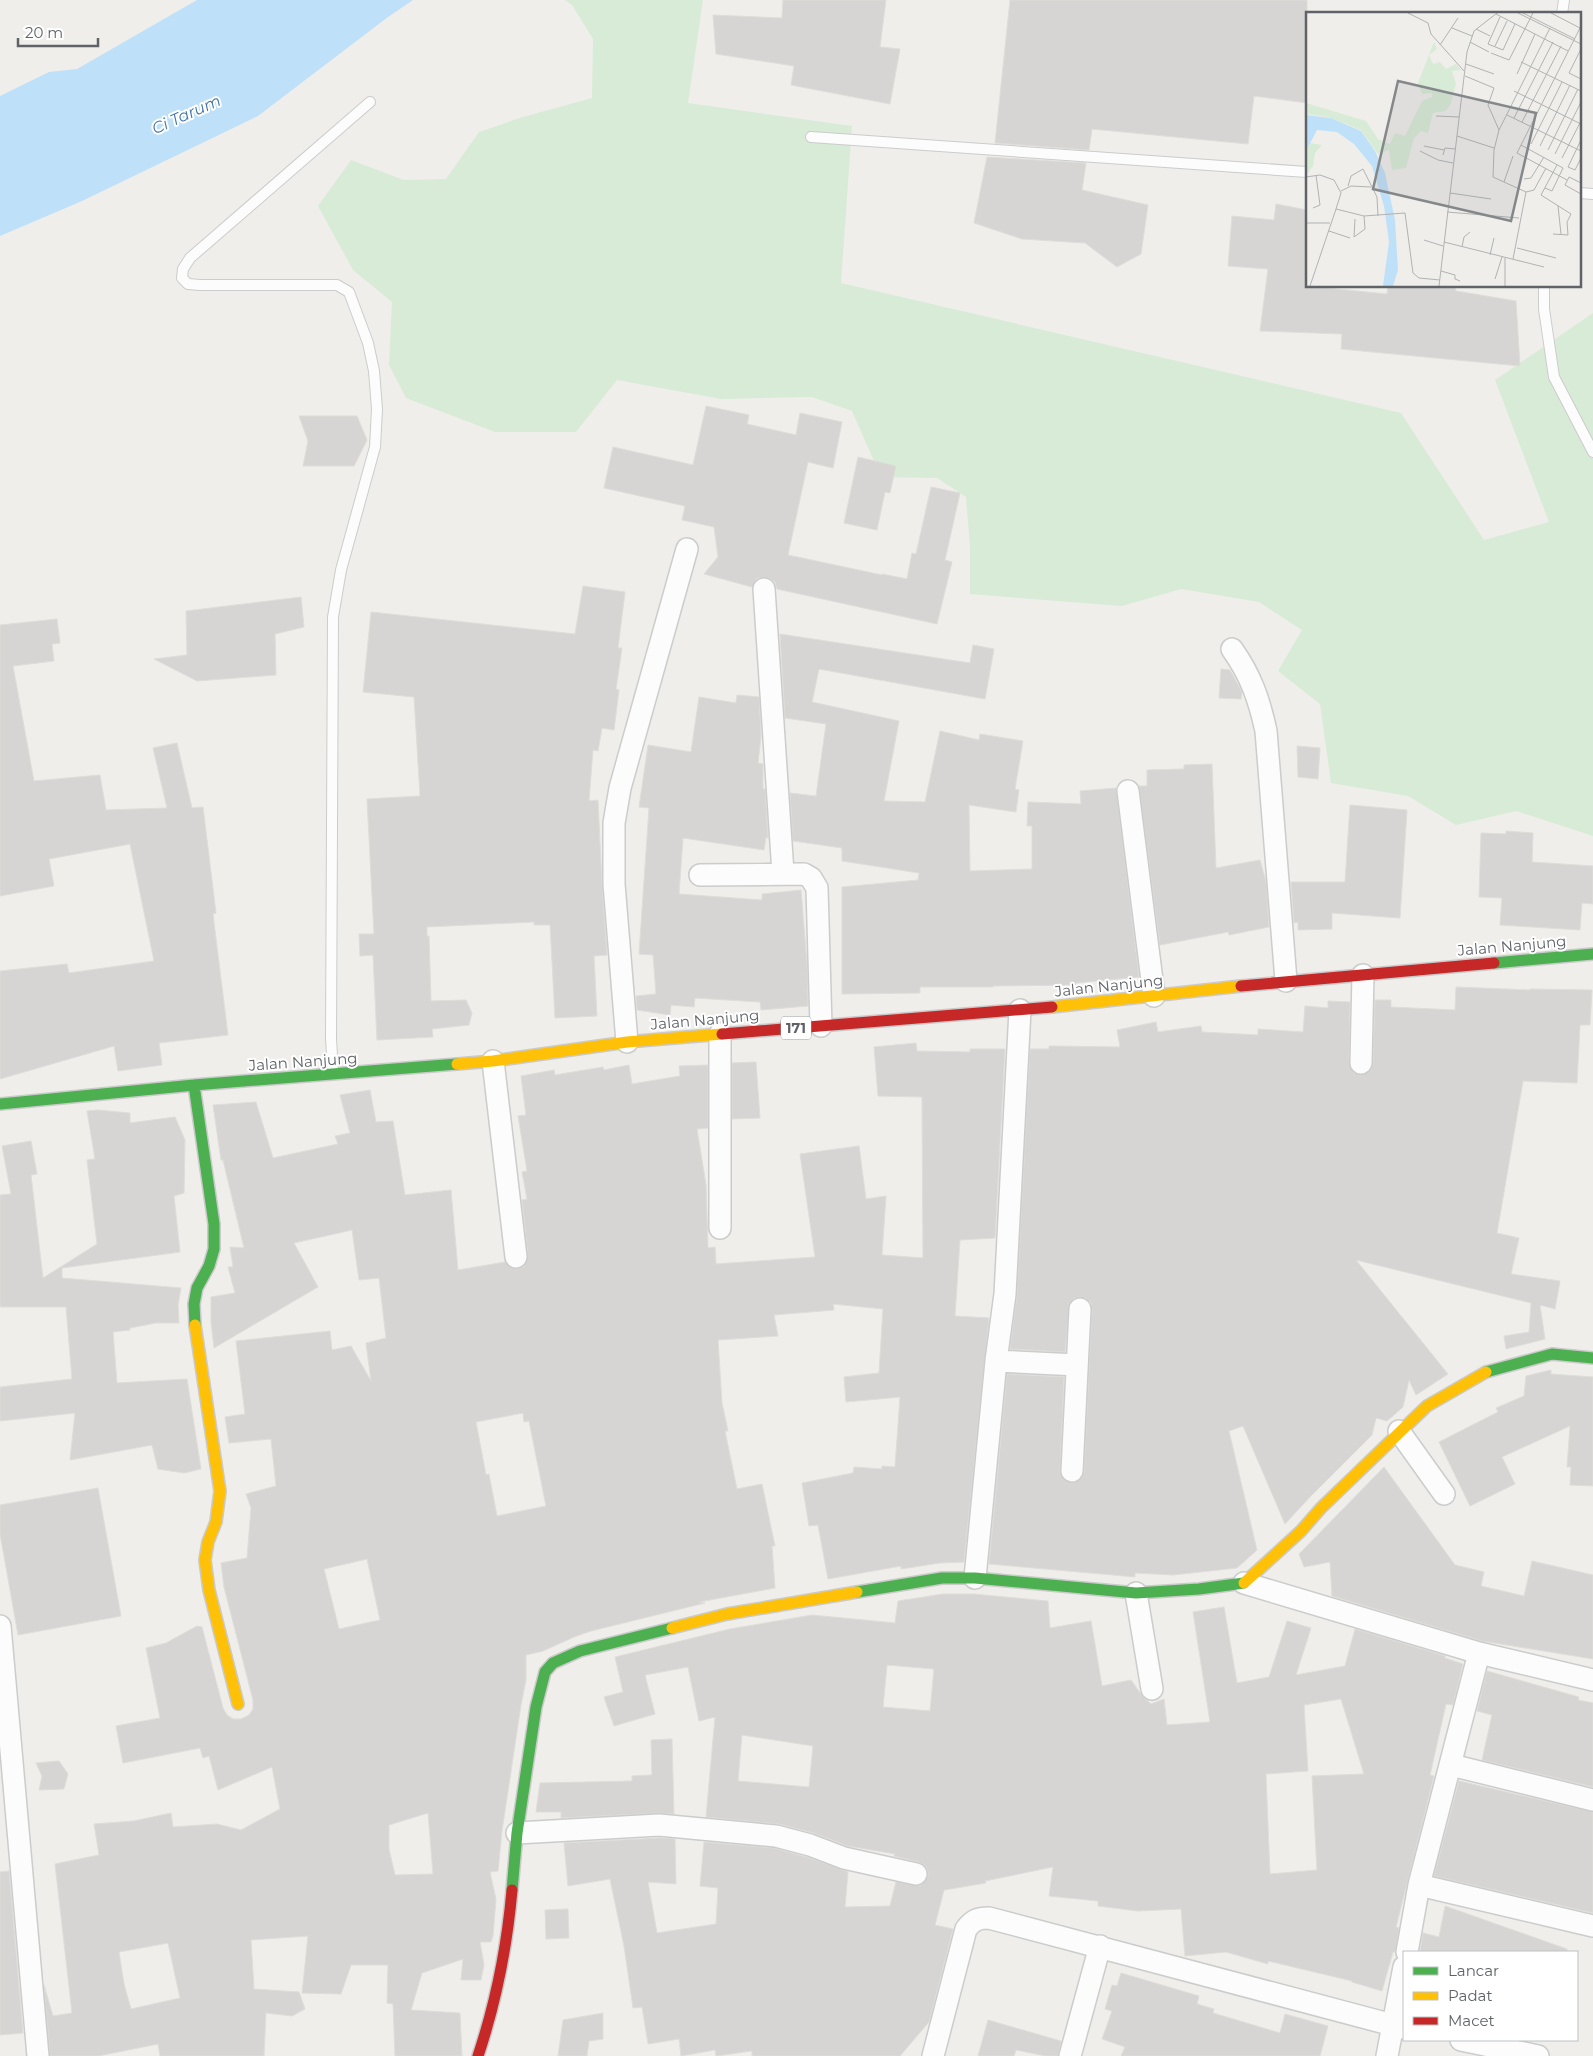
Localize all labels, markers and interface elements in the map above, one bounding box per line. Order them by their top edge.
inset map [1306,12,1580,288]
scale bar [18,15,98,47]
text: 20 m [25,23,63,42]
water label: Ci Tarum [149,91,224,138]
street label: Jalan Nanjung [1456,931,1567,960]
street label: Jalan Nanjung [1053,970,1164,1001]
street label: Jalan Nanjung [649,1005,760,1034]
road number: 171 [781,1016,811,1040]
street label: Jalan Nanjung [247,1048,358,1075]
legend [1403,1951,1578,2041]
text: Lancar [1448,1961,1499,1980]
text: Padat [1448,1986,1493,2005]
text: Macet [1448,2011,1495,2030]

